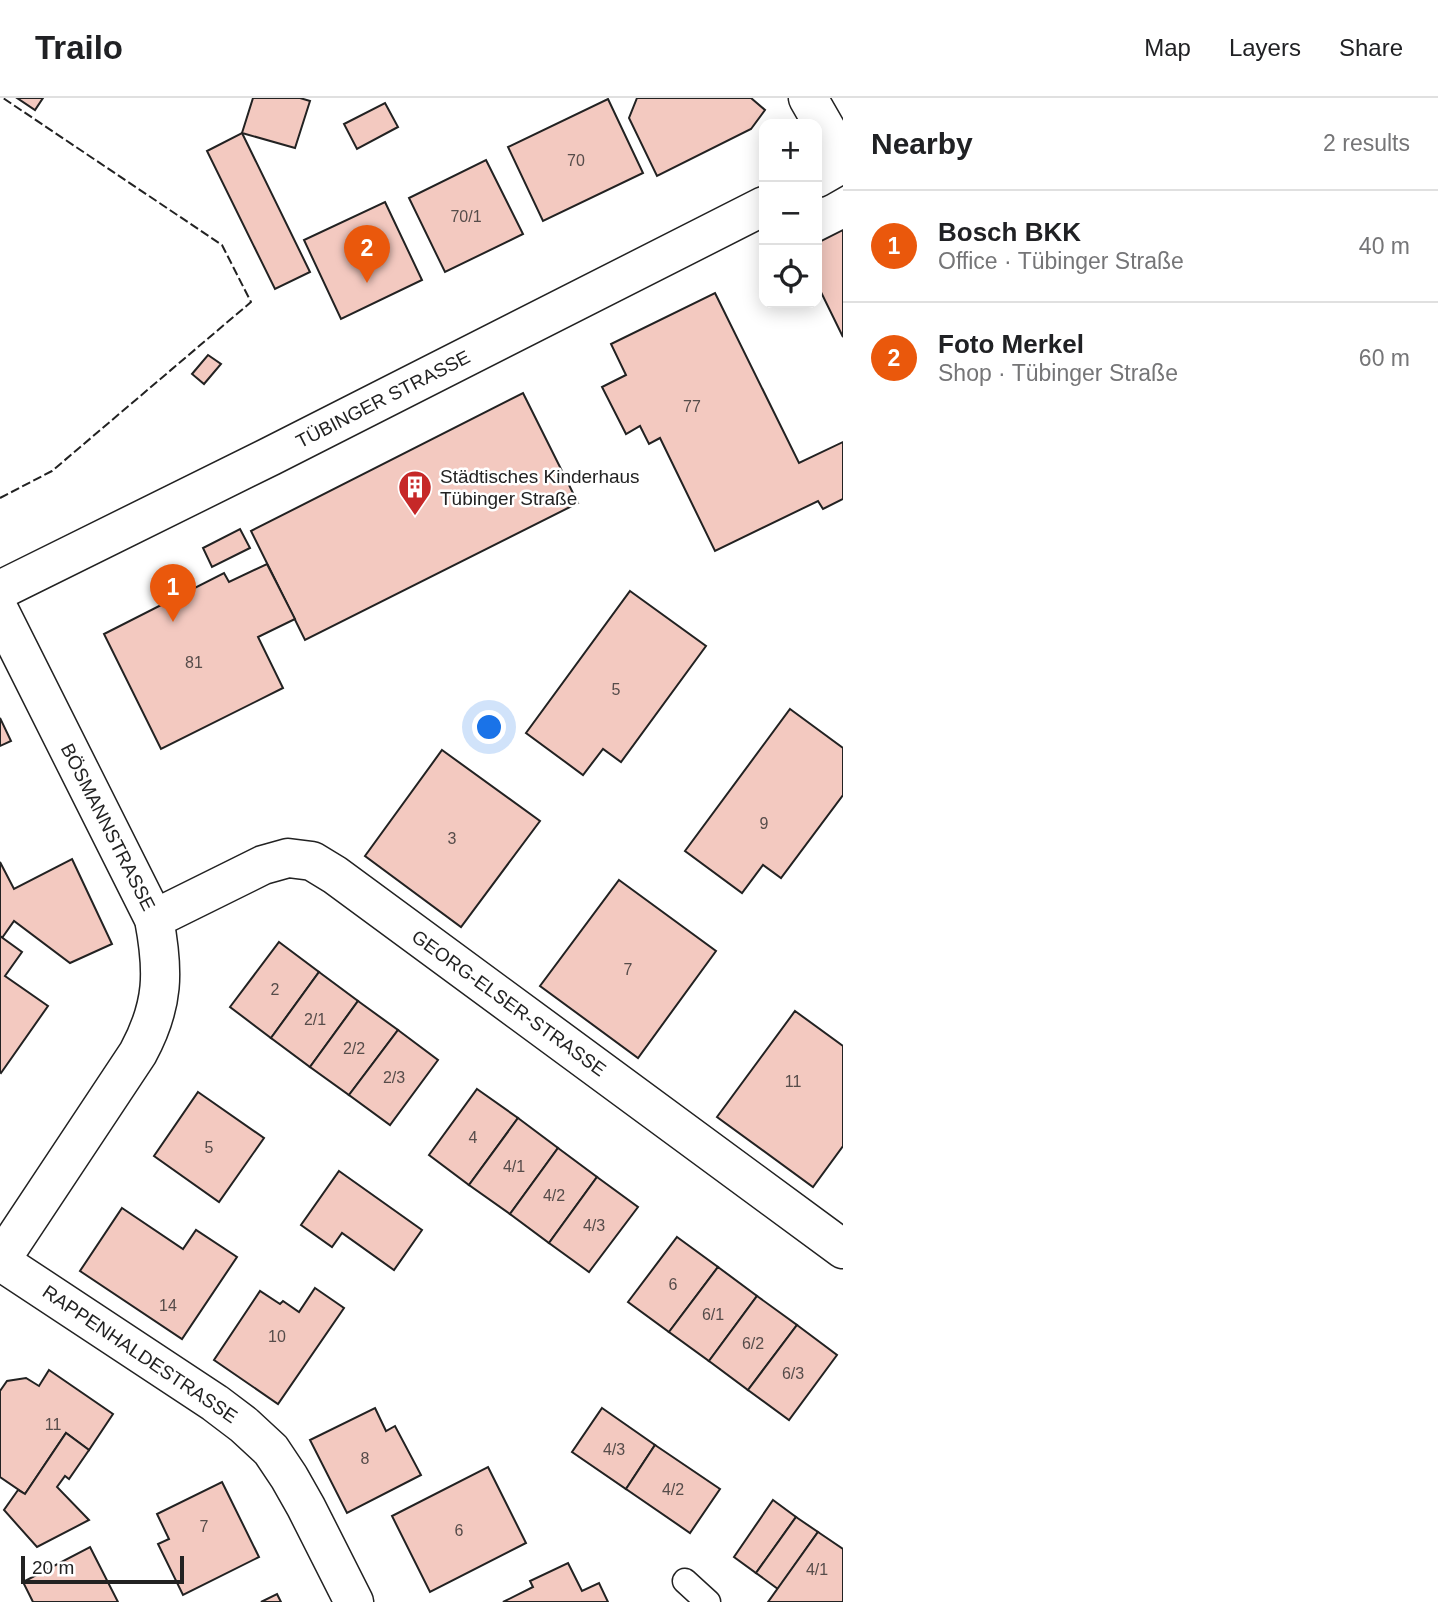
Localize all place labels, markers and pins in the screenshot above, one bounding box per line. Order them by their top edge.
pin: 2 [344,225,390,283]
place label: Städtisches Kinderhaus Tübinger Straße [440,466,640,509]
building icon: Städtisches Kinderhaus Tübinger Straße [396,468,434,517]
pin: 1 [150,564,196,622]

